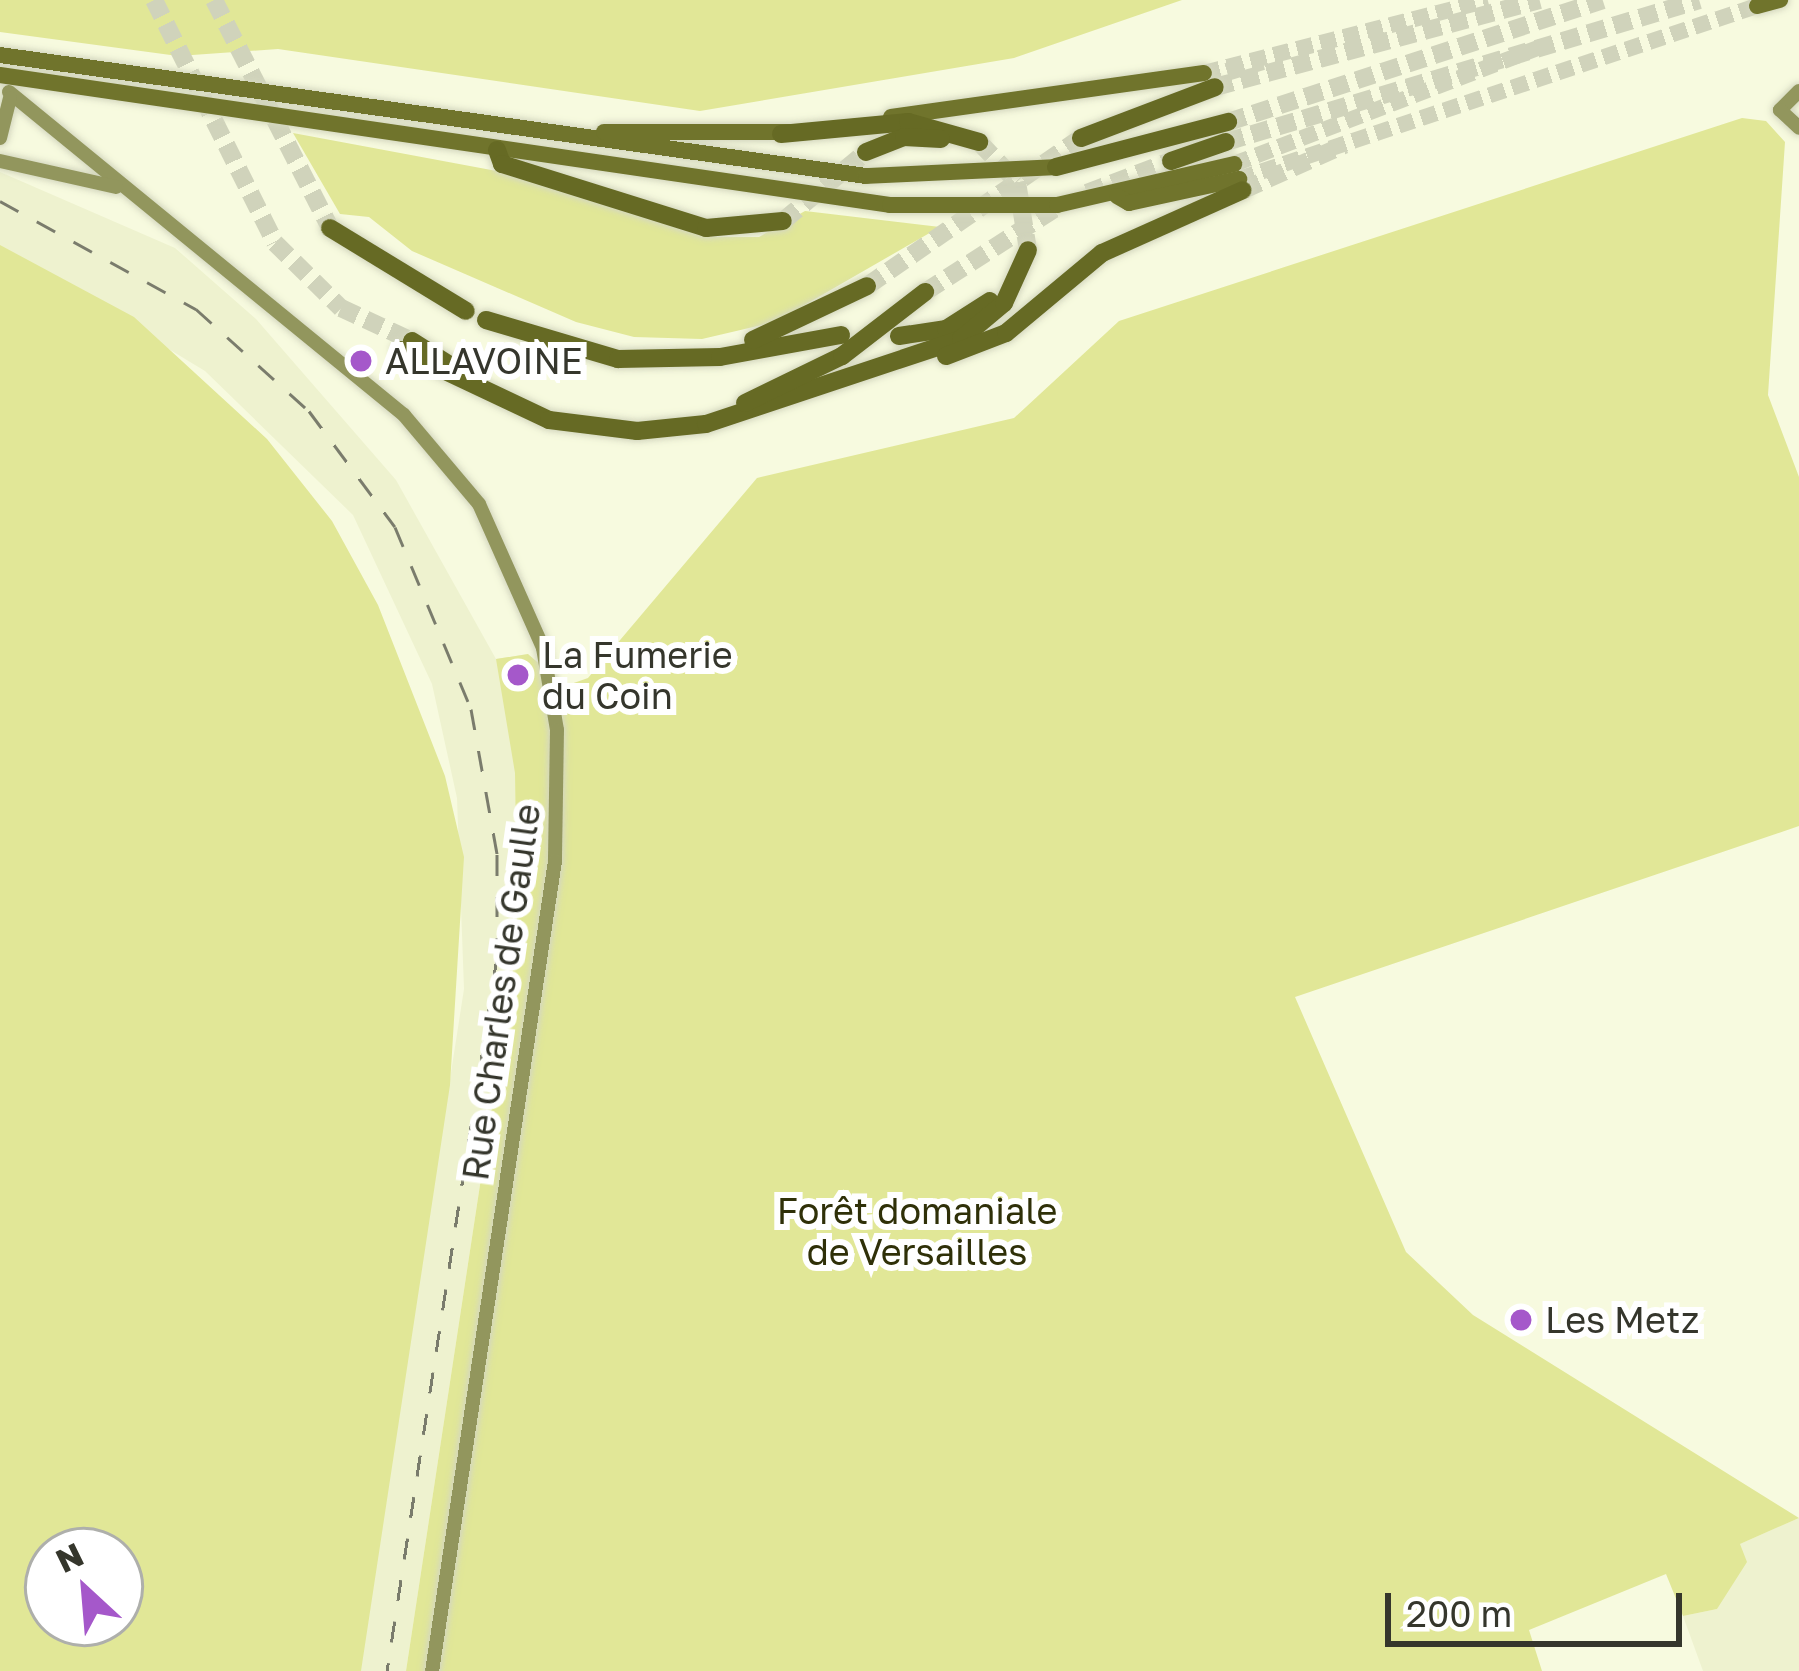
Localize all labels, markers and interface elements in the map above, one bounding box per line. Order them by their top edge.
place label: ALLAVOINE [385,339,583,383]
marker: ALLAVOINE [348,348,374,374]
place label: La Fumerie du Coin [542,632,733,717]
marker: La Fumerie du Coin [505,662,531,688]
street label: Rue Charles de Gaulle [453,801,549,1183]
park label: Forêt domaniale de Versailles [777,1188,1057,1273]
place label: Les Metz [1545,1298,1699,1342]
marker: Les Metz [1508,1307,1534,1333]
north arrow [24,1527,144,1647]
text: N [49,1534,89,1580]
scale bar [1391,1569,1688,1643]
text: 200 m [1406,1592,1512,1635]

